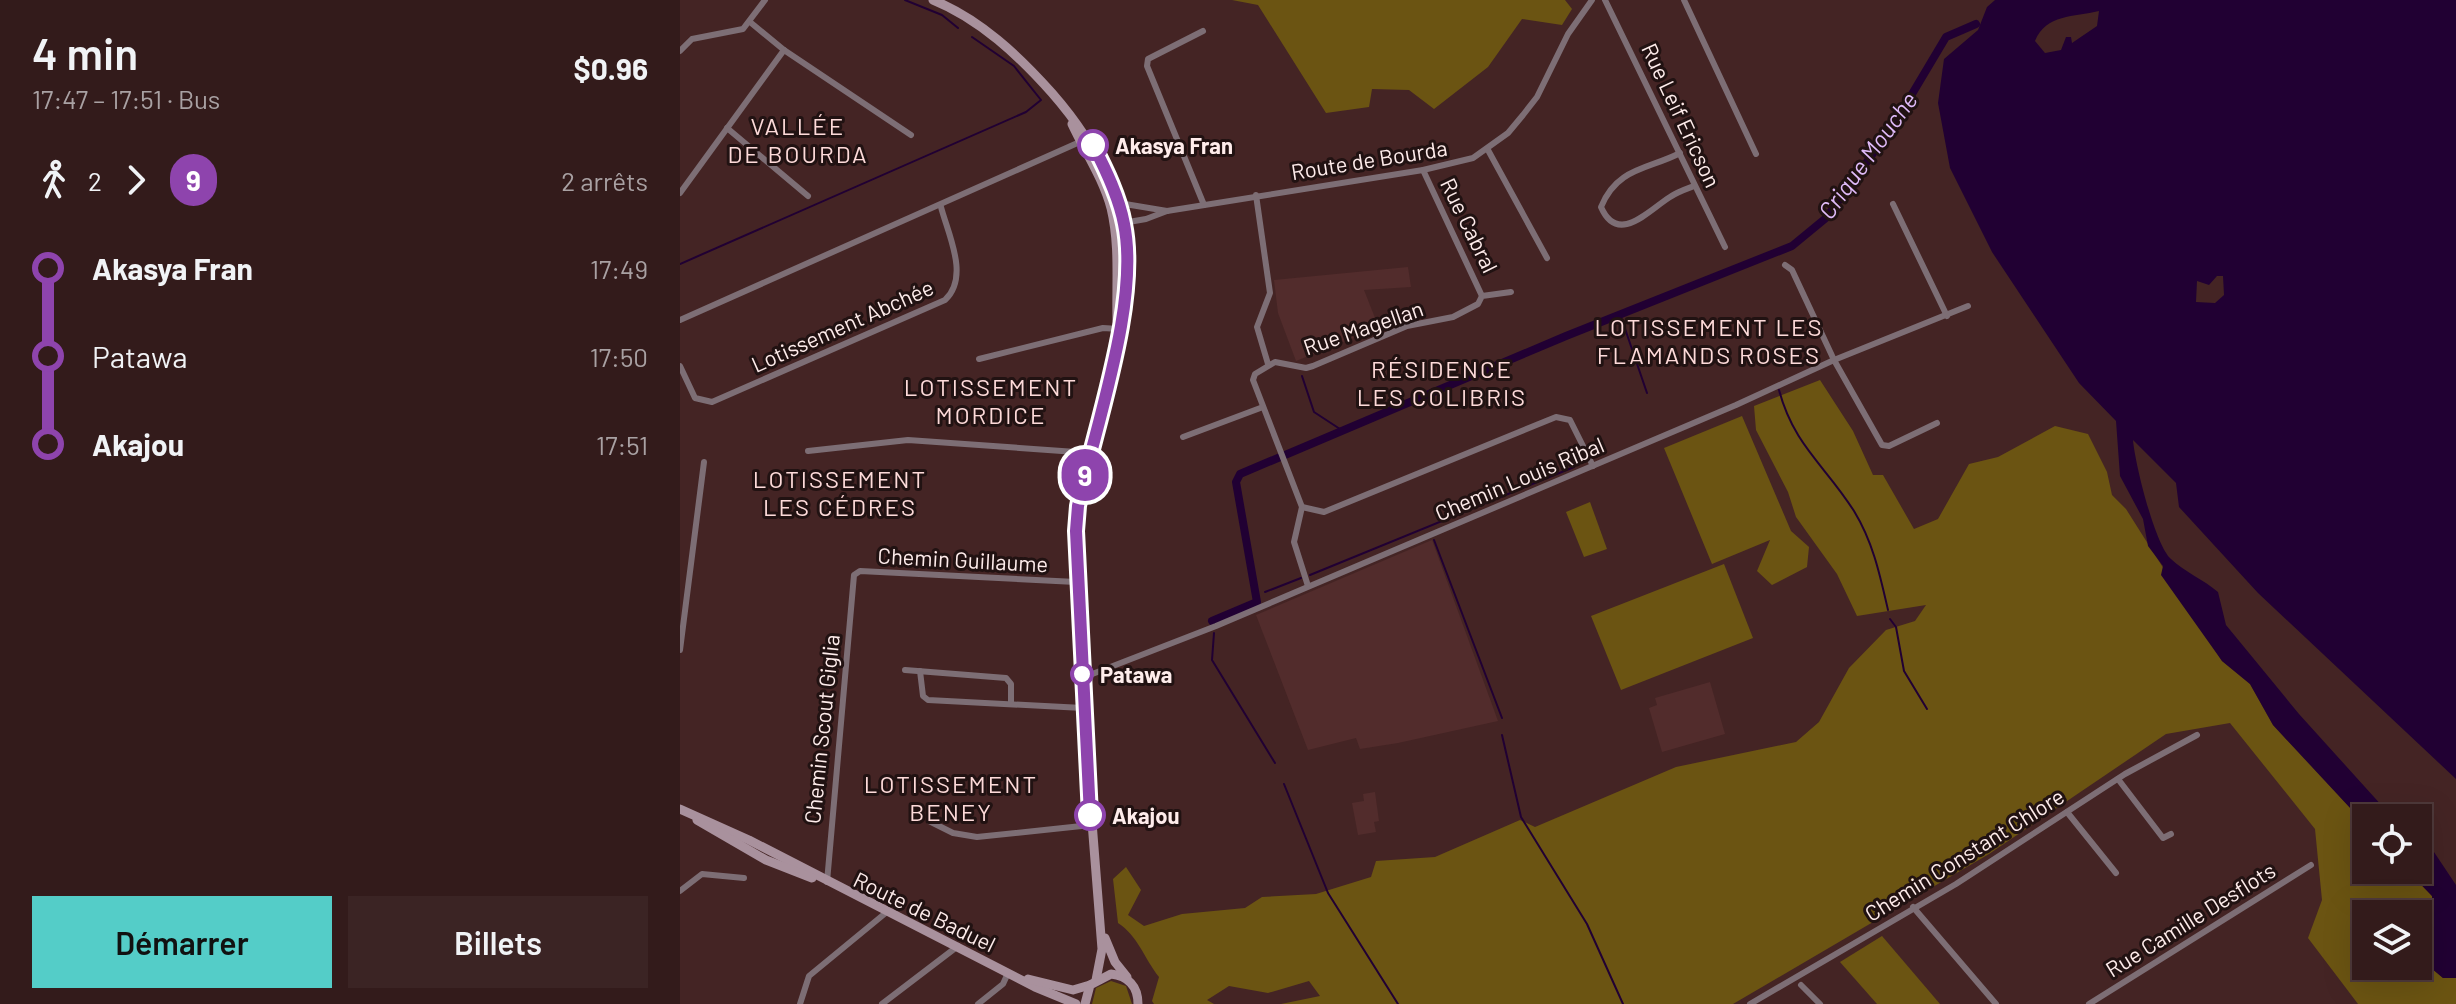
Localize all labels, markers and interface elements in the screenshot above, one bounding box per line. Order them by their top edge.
text: 4 min [32,26,138,79]
street label: Rue Leif Ericson [1637,39,1727,191]
text: $0.96 [574,50,648,86]
text: 17:47 – 17:51 · Bus [32,83,220,114]
water label: Crique Mouche [1811,86,1923,224]
district label: VALLÉE DE BOURDA [727,111,869,168]
marker: Akasya Fran [1078,130,1108,160]
place label: Akasya Fran [1115,132,1233,158]
street label: Route de Bourda [1289,134,1449,184]
icon: walk [32,158,76,202]
icon: forward [114,158,158,202]
text: 9 [186,163,201,197]
text: 2 [88,165,102,196]
text: 2 arrêts [561,165,648,196]
street label: Rue Cabral [1436,173,1504,277]
text: Akasya Fran [92,250,253,286]
text: 17:49 [590,253,648,284]
street label: Lotissement Abchée [747,273,937,377]
street label: Rue Magellan [1300,294,1426,360]
district label: LOTISSEMENT LES FLAMANDS ROSES [1594,312,1824,369]
text: Patawa [92,338,188,374]
text: 17:50 [590,341,648,372]
district label: RÉSIDENCE LES COLIBRIS [1357,354,1527,411]
district label: LOTISSEMENT MORDICE [904,372,1078,429]
text: Akajou [92,426,184,462]
text: 17:51 [596,429,648,460]
street label: Chemin Louis Ribal [1431,431,1607,525]
line badge: 9 [1059,449,1111,501]
text: 9 [1078,458,1092,492]
district label: LOTISSEMENT LES CÉDRES [753,464,927,521]
street label: Chemin Guillaume [877,542,1049,576]
street label: Chemin Scout Giglia [798,633,844,825]
place label: Patawa [1100,661,1172,687]
marker: Patawa [1071,663,1093,685]
district label: LOTISSEMENT BENEY [864,769,1038,826]
street label: Chemin Constant Chlore [1860,782,2068,926]
marker: Akajou [1075,800,1105,830]
place label: Akajou [1112,802,1179,828]
map controls [2352,804,2432,980]
button: locate [2352,804,2432,884]
street label: Rue Camille Desflots [2100,856,2280,982]
street label: Route de Baduel [850,865,1000,957]
button: Démarrer [32,896,332,988]
button: Billets [348,896,648,988]
button: layers [2352,900,2432,980]

